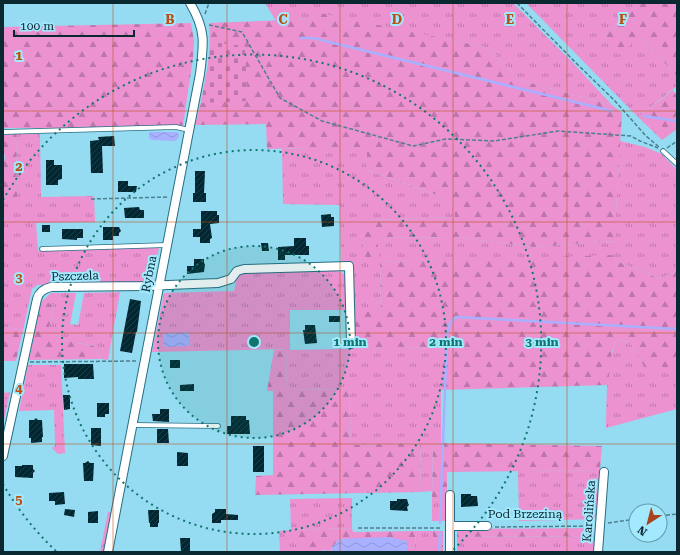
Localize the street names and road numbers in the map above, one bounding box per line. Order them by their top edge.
street label: Rybna [139,254,160,294]
street label: Pszczela [51,268,100,284]
street label: Karolińska [580,479,598,542]
street label: Pod Brzeziną [488,507,563,521]

